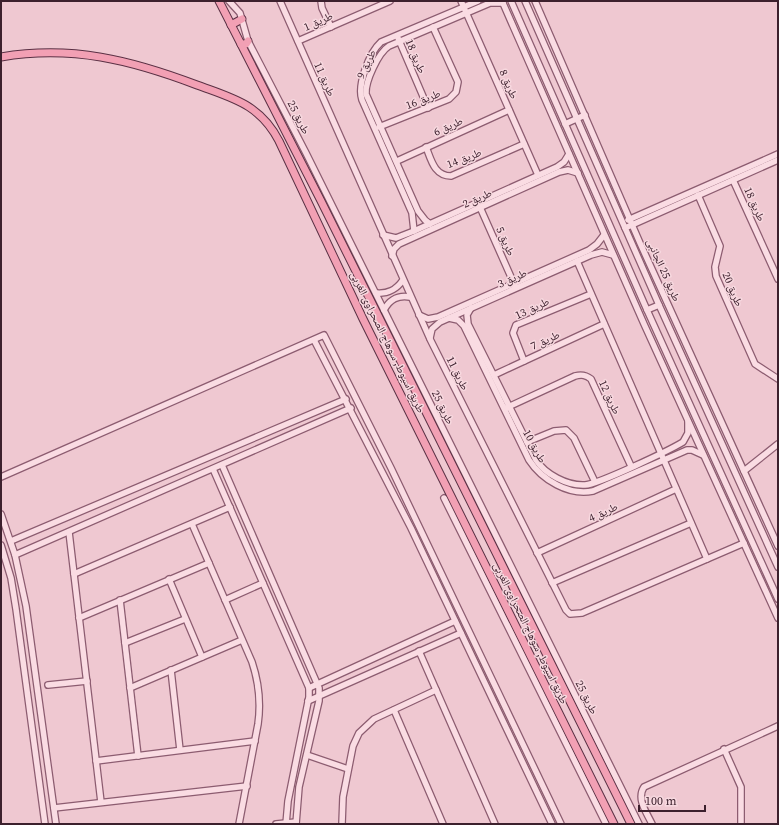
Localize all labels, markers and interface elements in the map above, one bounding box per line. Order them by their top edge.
street label: طريق 1 [301,8,335,35]
street label: طريق 18 [402,37,429,76]
street label: طريق 9 [353,47,380,81]
street label: طريق 11 [310,60,339,99]
street label: طريق 8 [496,67,521,101]
street label: طريق 16 [404,86,443,113]
street label: طريق 25 [284,98,313,137]
street label: طريق 6 [431,113,465,140]
street label: طريق 14 [445,145,484,172]
street label: طريق 2 [460,185,494,212]
street label: طريق 18 [740,185,769,224]
street label: طريق 5 [492,224,519,258]
street label: طريق 25 الجانبى [643,236,684,304]
street label: طريق 3 [495,265,529,292]
street label: طريق اسيوط, سوهاج الصحراوى الغربى [347,269,428,415]
street label: طريق 20 [719,270,746,309]
street label: طريق 13 [513,294,552,323]
street label: طريق 7 [528,327,562,354]
street label: طريق 11 [443,354,472,393]
street label: طريق 12 [595,378,624,417]
street label: طريق 25 [428,388,457,427]
street label: طريق 10 [519,427,550,466]
street label: طريق 4 [586,499,620,526]
street label: طريق اسيوط, سوهاج الصحراوى الغربى [490,560,571,706]
street label: طريق 25 [572,678,601,717]
scale bar [639,787,705,813]
text: 100 m [645,793,677,809]

